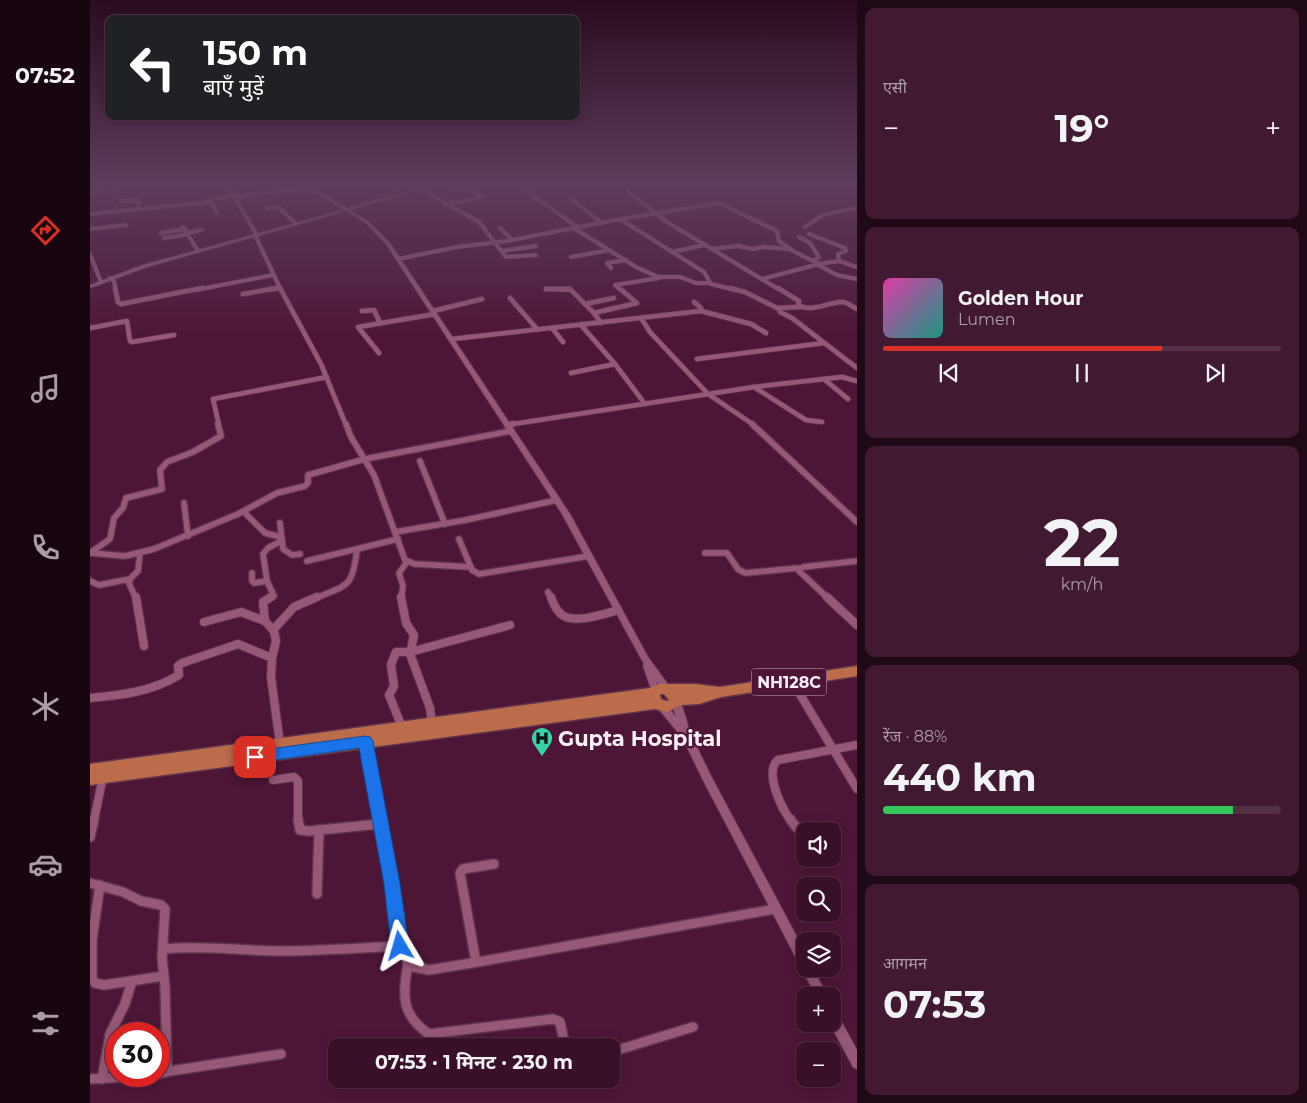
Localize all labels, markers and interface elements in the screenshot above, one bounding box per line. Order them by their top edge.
text: 150 m [203,31,308,74]
icon: left [120,35,185,100]
text: 07:52 [15,62,75,89]
text: बाएँ मुड़ें [203,74,264,101]
text: एसी [883,78,907,97]
text: 19° [1055,105,1110,152]
text: − [883,111,899,145]
text: + [1265,111,1281,145]
icon: directions [28,213,63,248]
text: Golden Hour [958,287,1084,310]
text: Lumen [958,310,1016,329]
icon: previous [935,359,963,387]
icon: pause [1068,359,1096,387]
icon: next [1201,359,1229,387]
icon: music [28,371,63,406]
text: 22 [1044,503,1120,582]
icon: phone [28,530,63,565]
text: km/h [1061,575,1103,594]
road number: NH128C [752,669,826,696]
icon: climate [28,689,63,724]
hospital icon: Gupta Hospital [530,726,554,757]
place label: Gupta Hospital [558,726,721,751]
text: रेंज · 88% [883,727,947,746]
pin [234,736,276,778]
icon: arrive [241,743,269,771]
text: 440 km [883,754,1037,801]
map controls [796,822,841,1087]
button: sound [796,822,841,867]
icon: car [28,847,63,882]
button: search [796,877,841,922]
position arrow [373,919,425,971]
button: layers [796,932,841,977]
text: आगमन [883,954,927,973]
text: 07:53 [883,981,986,1028]
button: + [796,987,841,1032]
icon: filters [28,1006,63,1041]
speed limit sign: 30 [105,1022,170,1087]
button: − [796,1042,841,1087]
text: 07:53 · 1 मिनट · 230 m [375,1051,573,1074]

